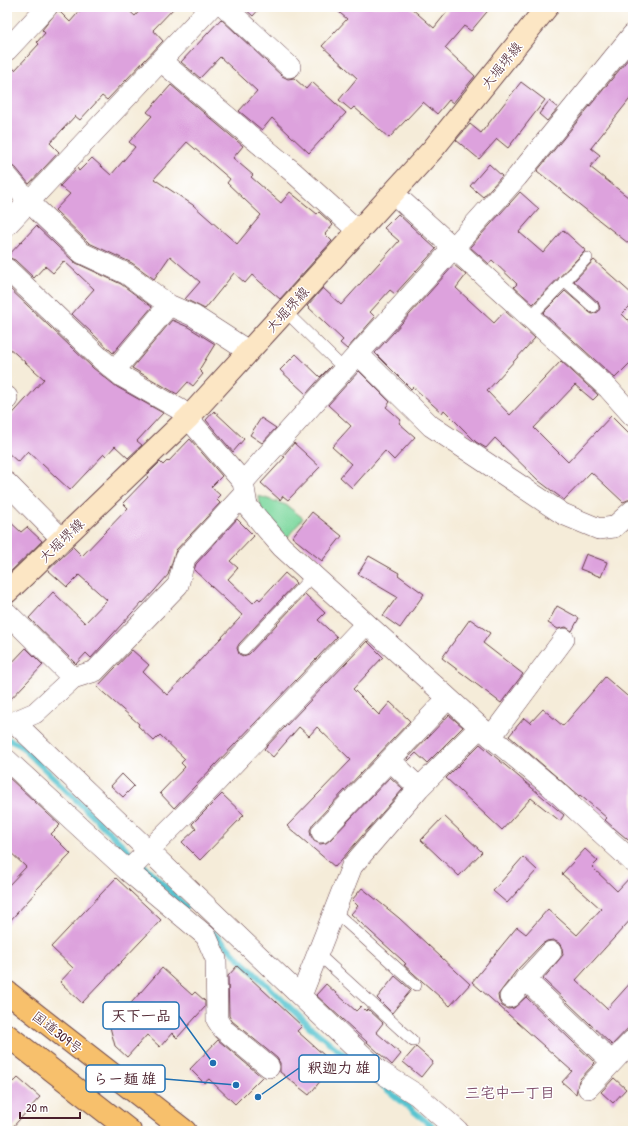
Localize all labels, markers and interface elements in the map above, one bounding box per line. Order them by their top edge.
street label: 大堀堺線 [476,37,526,93]
street label: 大堀堺線 [261,282,313,336]
street label: 大堀堺線 [34,514,88,566]
callout: 天下一品 [103,1002,179,1029]
text: 天下一品 [111,1005,171,1026]
street label: 国道309号 [29,1006,87,1058]
callout: 釈迦力 雄 [299,1055,379,1082]
text: 釈迦力 雄 [307,1057,371,1078]
callout: らー麺 雄 [86,1065,165,1092]
text: らー麺 雄 [93,1068,157,1089]
district label: 三宅中一丁目 [465,1082,555,1103]
scale bar [20,1094,80,1120]
text: 20 m [26,1099,48,1116]

